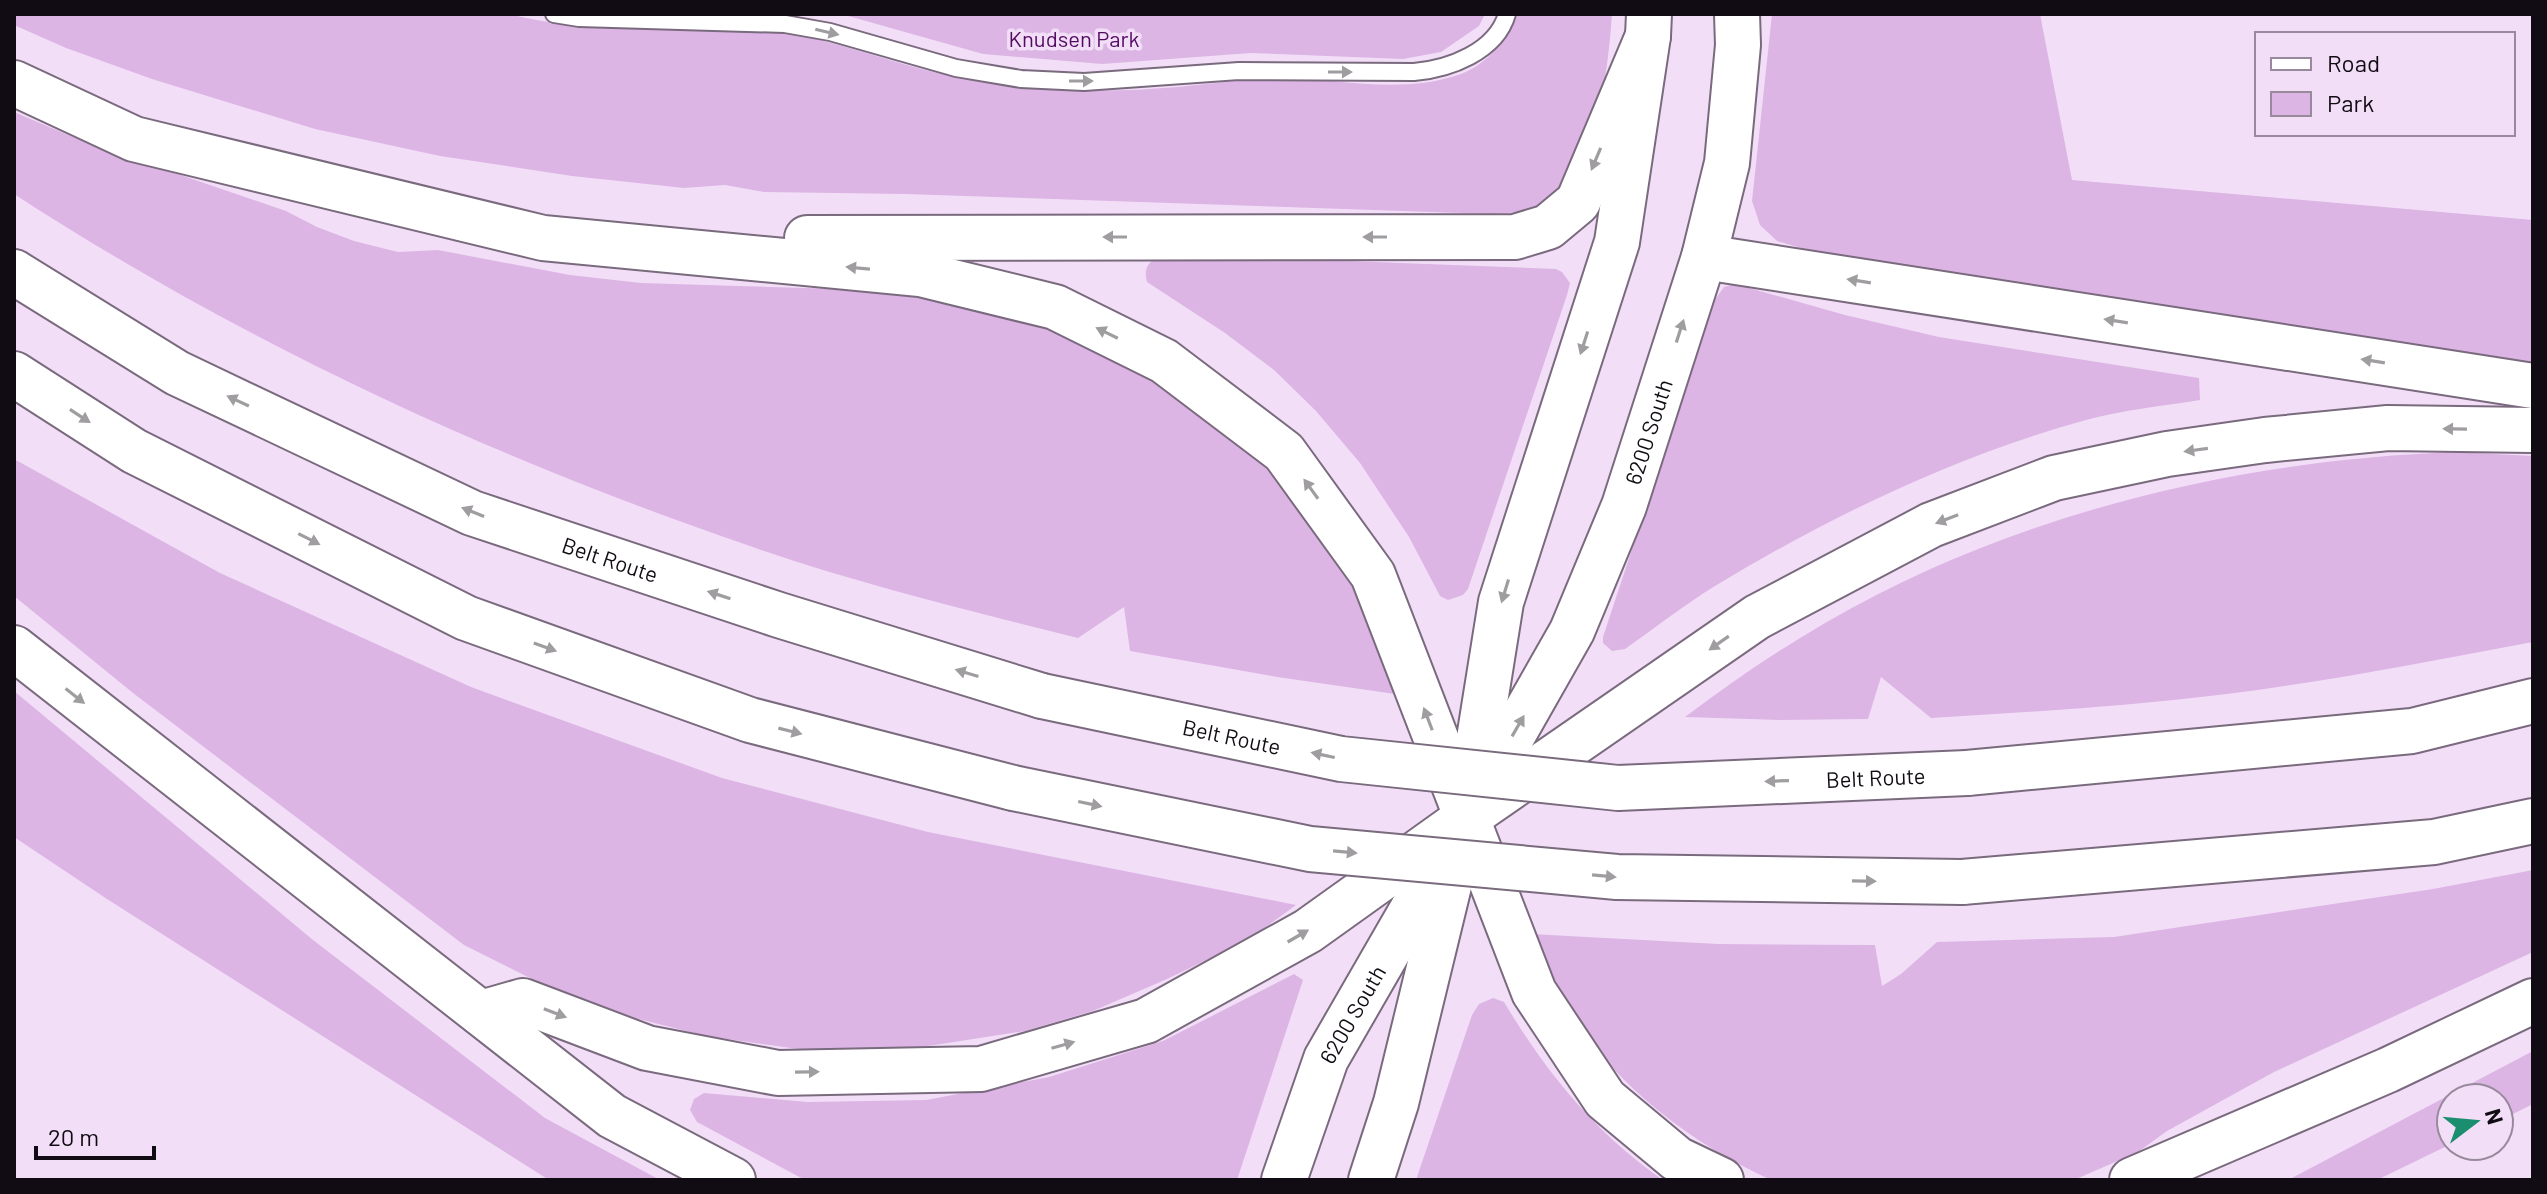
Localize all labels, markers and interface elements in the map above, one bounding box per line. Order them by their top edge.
park label: Knudsen Park [1009,25,1139,51]
one-way arrow [814,26,839,39]
legend [2255,32,2515,136]
text: Road [2327,48,2380,77]
one-way arrow [1328,66,1353,78]
one-way arrow [1069,75,1094,87]
text: Park [2327,88,2374,117]
one-way arrow [1590,148,1603,171]
one-way arrow [1102,231,1127,243]
one-way arrow [1362,231,1387,243]
one-way arrow [845,261,870,274]
one-way arrow [1846,274,1871,287]
one-way arrow [2103,314,2128,327]
one-way arrow [1675,319,1687,343]
one-way arrow [1096,326,1119,340]
one-way arrow [1578,332,1590,356]
one-way arrow [2360,354,2385,367]
street label: 6200 South [1619,376,1677,487]
one-way arrow [226,394,249,408]
one-way arrow [69,408,91,422]
one-way arrow [2442,423,2467,435]
one-way arrow [2183,444,2208,457]
one-way arrow [1304,478,1319,499]
one-way arrow [461,505,485,518]
one-way arrow [1935,513,1959,526]
street label: Belt Route [559,531,662,587]
one-way arrow [297,532,320,546]
one-way arrow [1498,579,1511,603]
one-way arrow [707,588,731,601]
one-way arrow [1708,635,1729,650]
one-way arrow [533,641,557,653]
one-way arrow [955,666,979,679]
one-way arrow [65,688,86,704]
one-way arrow [1421,707,1434,731]
street label: Belt Route [1180,713,1283,759]
one-way arrow [1511,714,1525,737]
one-way arrow [778,725,803,737]
one-way arrow [1310,749,1335,761]
street label: Belt Route [1825,762,1926,792]
one-way arrow [1764,775,1789,788]
one-way arrow [1077,798,1102,811]
one-way arrow [1333,846,1358,859]
one-way arrow [1592,869,1617,882]
one-way arrow [1852,874,1877,887]
one-way arrow [1287,930,1309,944]
street label: 6200 South [1313,960,1390,1068]
one-way arrow [543,1007,567,1020]
one-way arrow [1052,1038,1076,1051]
one-way arrow [795,1066,820,1078]
north arrow [2435,1082,2515,1162]
text: N [2481,1106,2510,1127]
scale bar [36,1110,154,1160]
text: 20 m [48,1122,99,1151]

